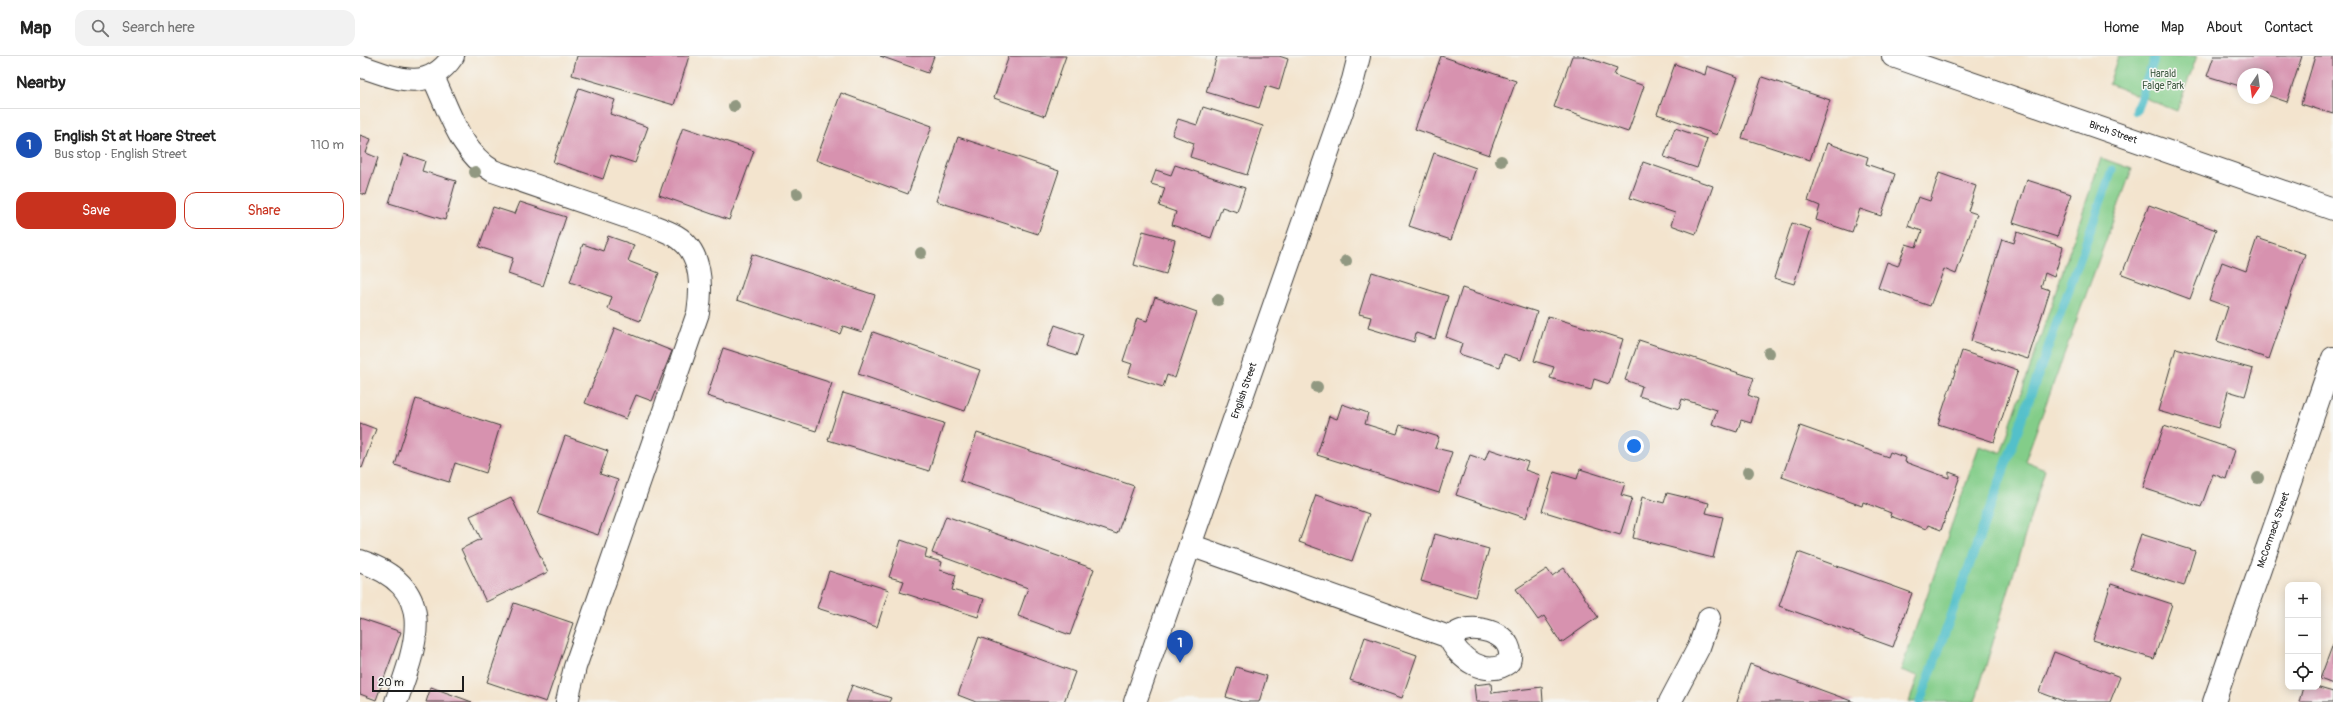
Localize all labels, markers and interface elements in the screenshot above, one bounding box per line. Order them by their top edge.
search box [75,10,355,46]
text: Map [20,16,51,40]
icon: search [89,17,111,39]
text: Search here [121,18,195,37]
text: Home [2104,19,2139,36]
text: Map [2161,19,2184,36]
text: About [2206,19,2242,36]
text: Contact [2264,19,2313,36]
park label: Harald Falge Park [2142,68,2185,92]
north arrow [2237,68,2273,104]
text: Nearby [16,72,65,93]
street label: Birch Street [2087,119,2140,147]
text: English St at Hoare Street [54,127,216,146]
text: 1 [26,137,32,153]
text: 110 m [311,137,344,153]
text: Bus stop · English Street [54,146,187,162]
button: Save [16,192,176,229]
button: Share [184,192,344,229]
street label: English Street [1229,360,1260,420]
your location [1624,436,1644,456]
street label: McCormack Street [2255,490,2292,570]
map controls [2285,582,2321,690]
button: + [2285,582,2321,618]
button: − [2285,618,2321,654]
pin: 1 [1167,630,1193,663]
button: locate [2285,654,2321,690]
scale bar [372,674,464,693]
text: 20 m [378,676,404,689]

